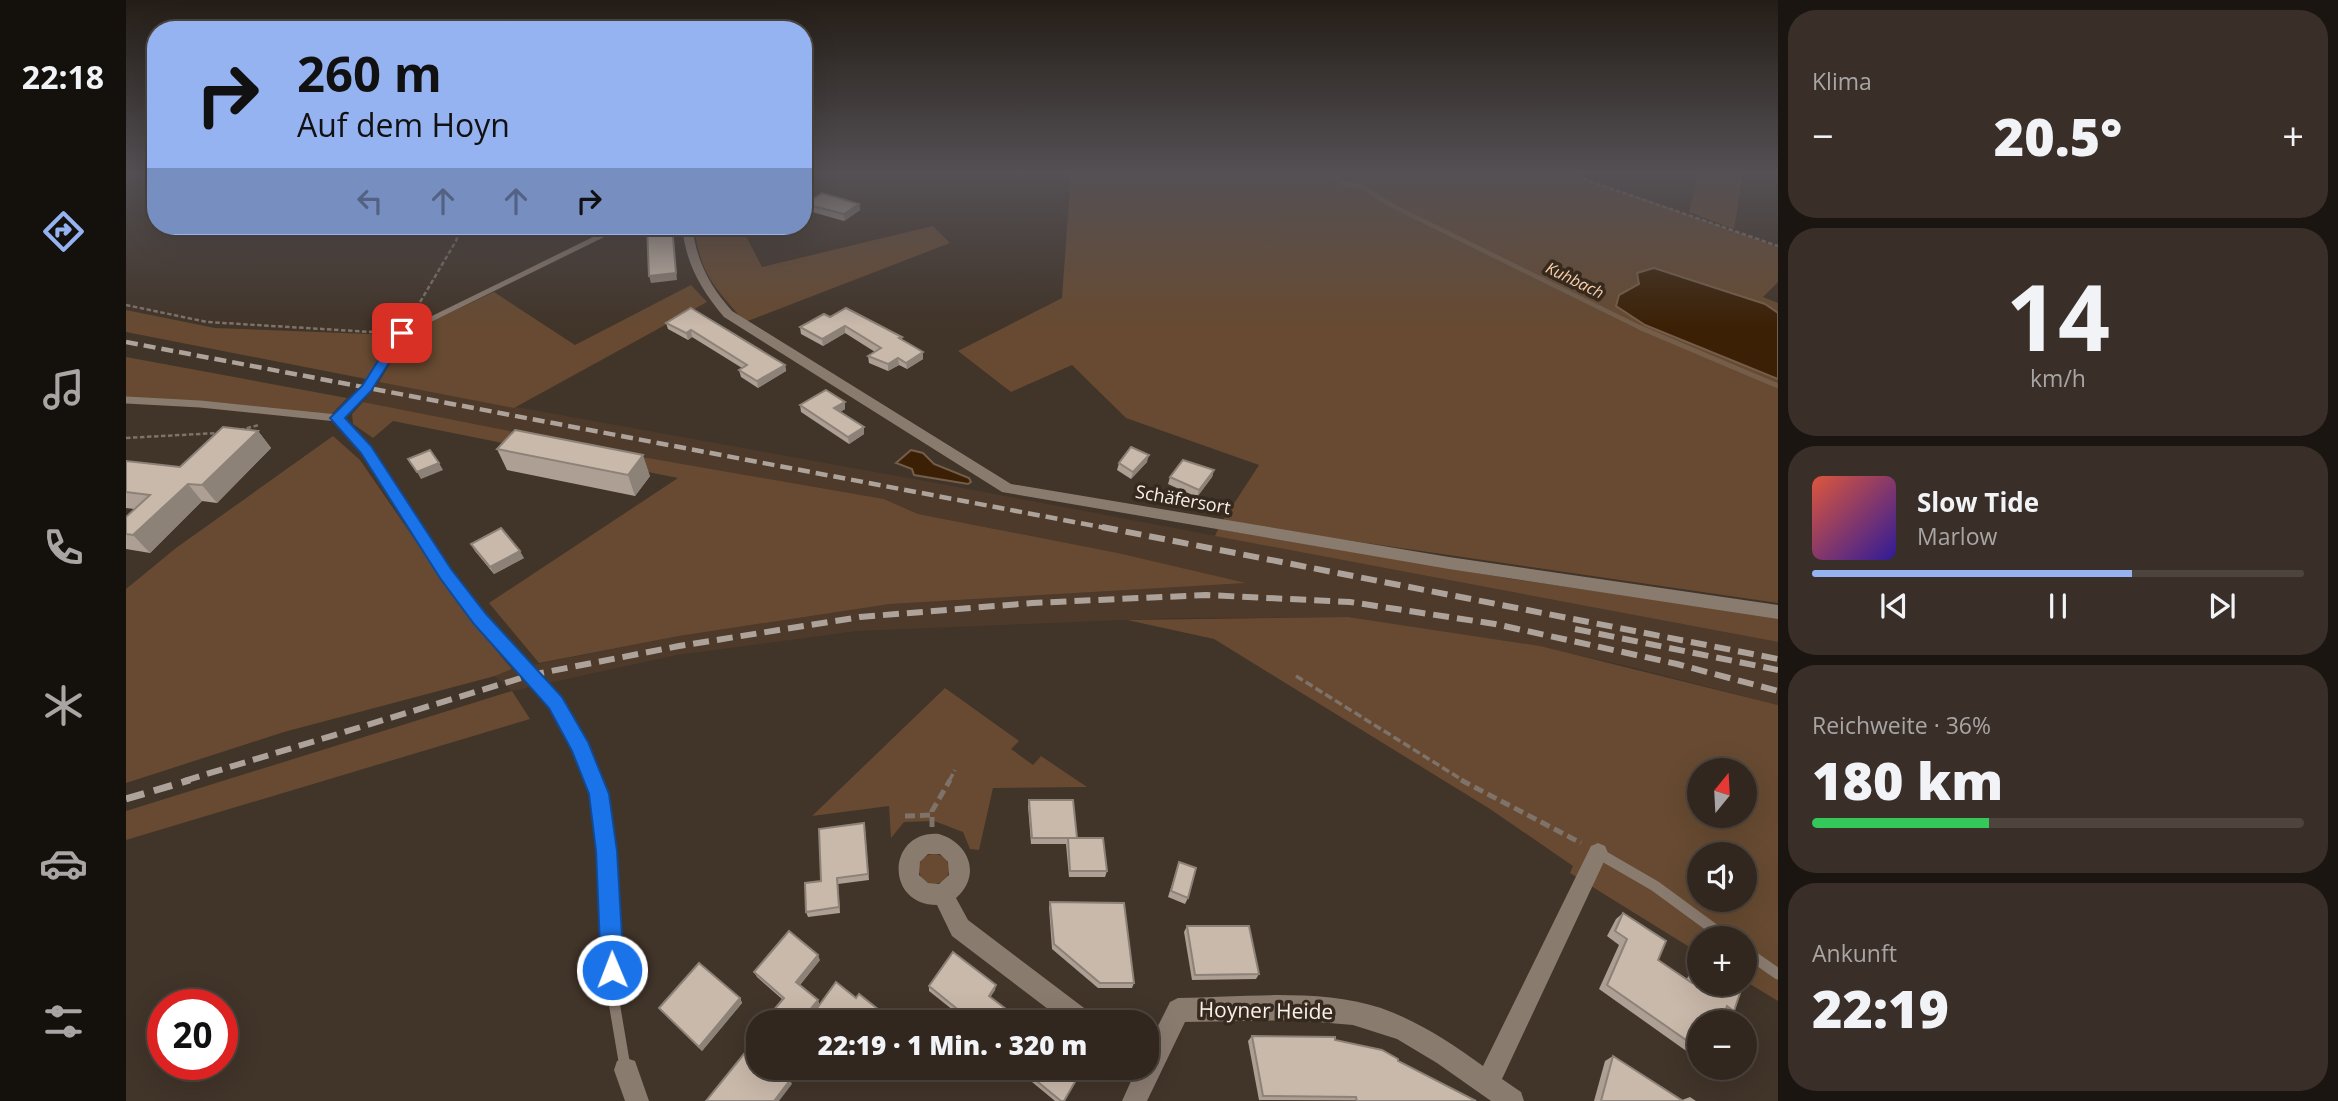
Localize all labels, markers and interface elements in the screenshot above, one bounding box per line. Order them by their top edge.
text: 260 m [297,40,442,106]
icon: right [182,49,273,140]
text: 22:18 [22,55,104,98]
text: Klima [1812,65,1872,97]
text: 20.5° [1994,100,2122,171]
text: Auf dem Hoyn [297,103,510,146]
text: − [1812,109,1834,161]
text: + [2282,109,2304,161]
icon: left [351,182,389,220]
icon: ahead [424,182,462,220]
icon: ahead [497,182,535,220]
icon: right [570,182,608,220]
icon: directions [39,207,88,256]
text: 14 [2006,254,2110,378]
water label: Kuhbach [1542,256,1608,304]
pin [372,303,432,363]
icon: arrive [383,314,421,352]
text: km/h [2030,362,2086,394]
icon: music [39,365,88,414]
street label: Schäfersort [1134,479,1233,519]
text: Slow Tide [1917,484,2039,520]
text: Marlow [1917,520,1997,552]
icon: phone [39,523,88,572]
icon: previous [1875,587,1913,625]
icon: pause [2039,587,2077,625]
icon: next [2203,587,2241,625]
icon: climate [39,681,88,730]
text: Reichweite · 36% [1812,709,1991,741]
text: 180 km [1812,744,2003,815]
north arrow [1687,758,1757,828]
map controls [1687,758,1757,1080]
icon: car [39,839,88,888]
button: sound [1687,842,1757,912]
button: + [1687,926,1757,996]
position arrow [575,933,649,1007]
text: Ankunft [1812,937,1897,969]
text: 22:19 [1812,972,1949,1043]
speed limit sign: 20 [147,989,238,1080]
street label: Hoyner Heide [1199,995,1334,1025]
icon: filters [39,997,88,1046]
button: − [1687,1010,1757,1080]
text: 22:19 · 1 Min. · 320 m [818,1027,1087,1063]

